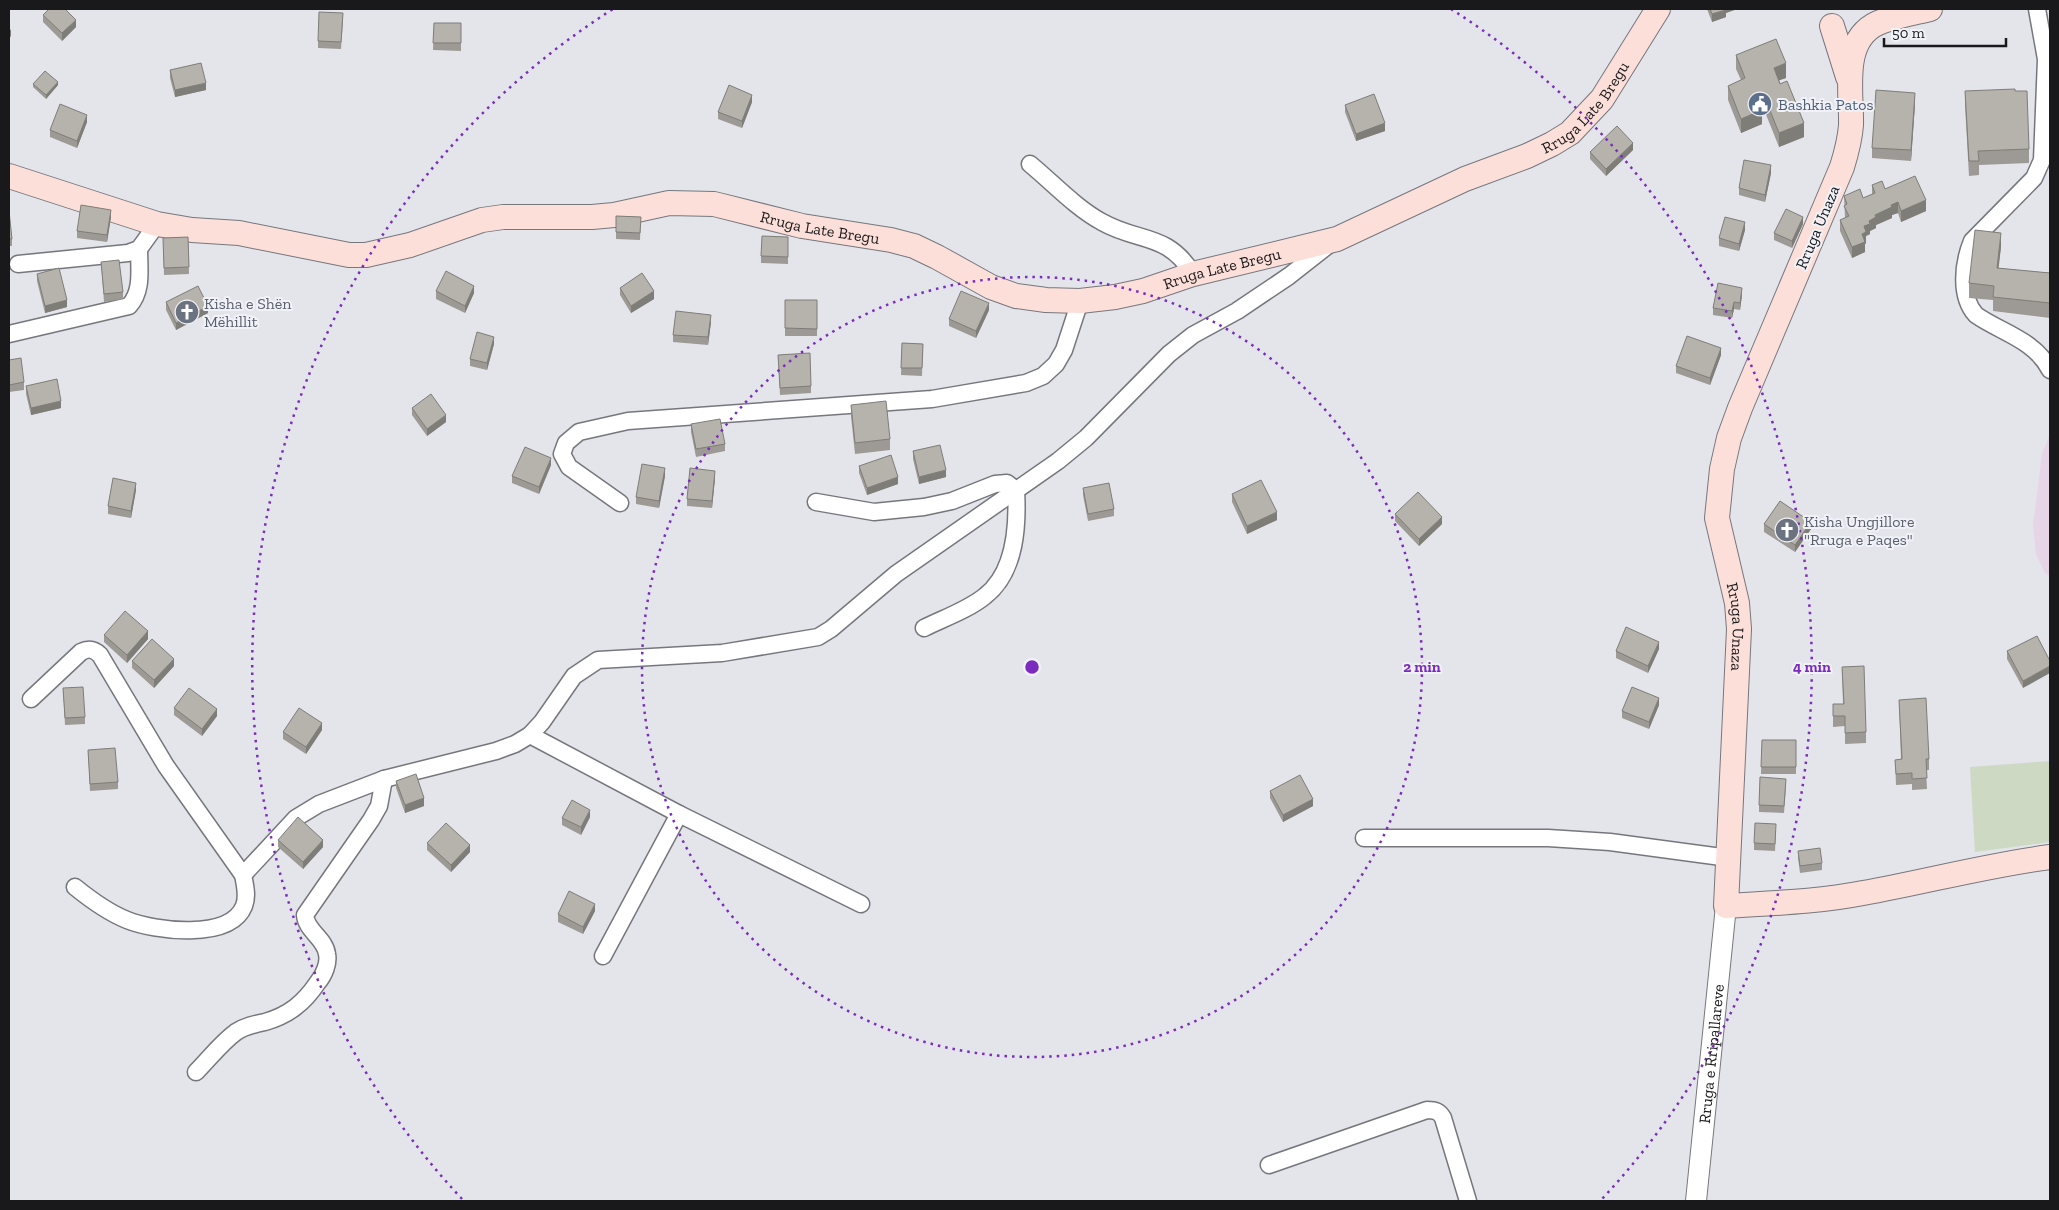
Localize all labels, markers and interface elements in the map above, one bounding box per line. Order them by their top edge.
scale bar [1884,15,2006,47]
text: 50 m [1892,24,1925,42]
street label: Rruga Late Bregu [1539,58,1633,158]
public building icon: Bashkia Patos [1747,91,1773,117]
place label: Bashkia Patos [1778,95,1874,114]
street label: Rruga Unaza [1791,182,1844,272]
street label: Rruga Late Bregu [758,207,881,248]
street label: Rruga Late Bregu [1161,244,1283,294]
place label: Kisha e Shën Mëhillit [204,294,292,331]
church icon: Kisha e Shën Mëhillit [174,299,200,325]
place label: Kisha Ungjillore "Rruga e Paqes" [1804,512,1915,549]
church icon: Kisha Ungjillore "Rruga e Paqes" [1774,517,1800,543]
street label: Rruga Unaza [1722,581,1748,672]
centre of rings [1023,658,1041,676]
text: 2 min [1403,658,1441,676]
text: 4 min [1793,658,1831,676]
street label: Rruga e Rripallareve [1695,983,1728,1125]

